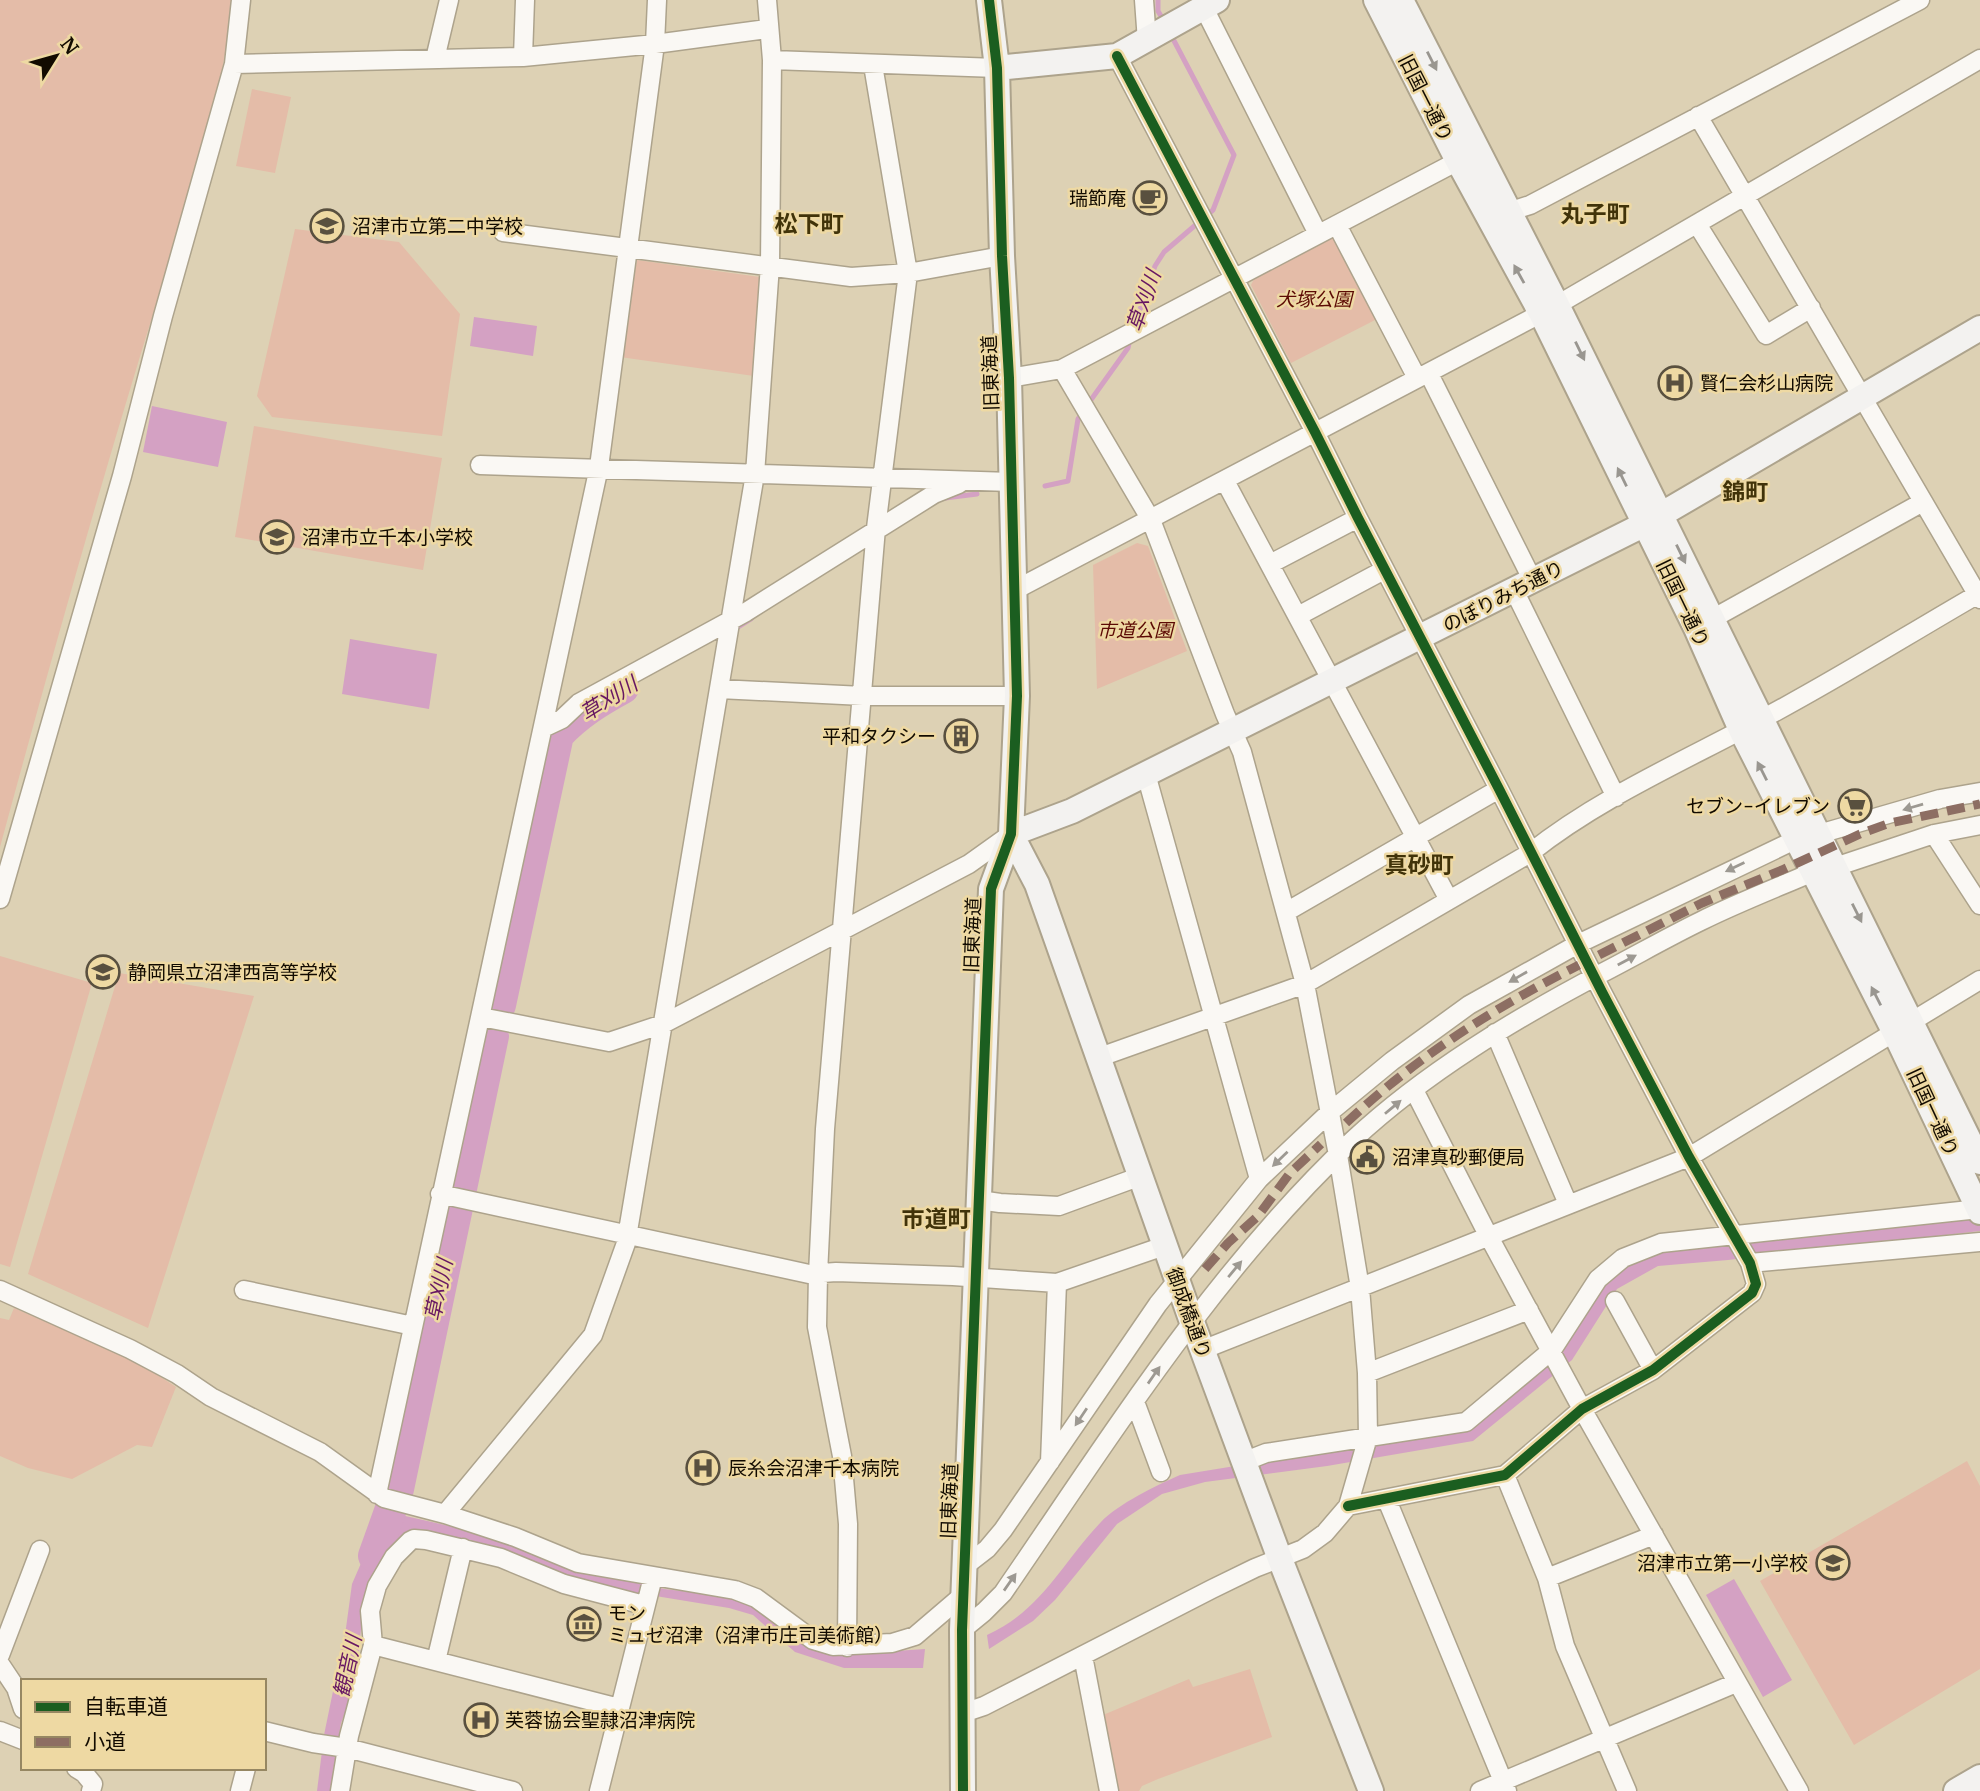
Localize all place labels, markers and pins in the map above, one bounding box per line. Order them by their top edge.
cafe icon: 瑞節庵 [1131,179,1169,217]
place label: 瑞節庵 [1069,186,1126,210]
school or university icon: 沼津市立第二中学校 [308,207,346,245]
place label: 沼津市立第二中学校 [352,214,523,238]
hospital icon: 賢仁会杉山病院 [1656,364,1694,402]
place label: 賢仁会杉山病院 [1700,371,1833,395]
school or university icon: 沼津市立千本小学校 [258,518,296,556]
place label: 沼津市立千本小学校 [302,525,473,549]
building icon: 平和タクシー [942,717,980,755]
place label: 平和タクシー [822,724,936,748]
supermarket icon: セブン-イレブン [1836,787,1874,825]
place label: セブン-イレブン [1686,794,1830,818]
school or university icon: 静岡県立沼津西高等学校 [84,953,122,991]
place label: 静岡県立沼津西高等学校 [128,960,337,984]
public building icon: 沼津真砂郵便局 [1348,1138,1386,1176]
place label: 沼津真砂郵便局 [1392,1145,1525,1169]
hospital icon: 辰糸会沼津千本病院 [684,1449,722,1487]
place label: 辰糸会沼津千本病院 [728,1456,899,1480]
school or university icon: 沼津市立第一小学校 [1814,1544,1852,1582]
place label: 沼津市立第一小学校 [1637,1551,1808,1575]
place label: モン ミュゼ沼津（沼津市庄司美術館） [608,1601,893,1647]
museum icon: モン ミュゼ沼津（沼津市庄司美術館） [565,1605,603,1643]
hospital icon: 芙蓉協会聖隷沼津病院 [462,1701,500,1739]
place label: 芙蓉協会聖隷沼津病院 [505,1708,695,1732]

